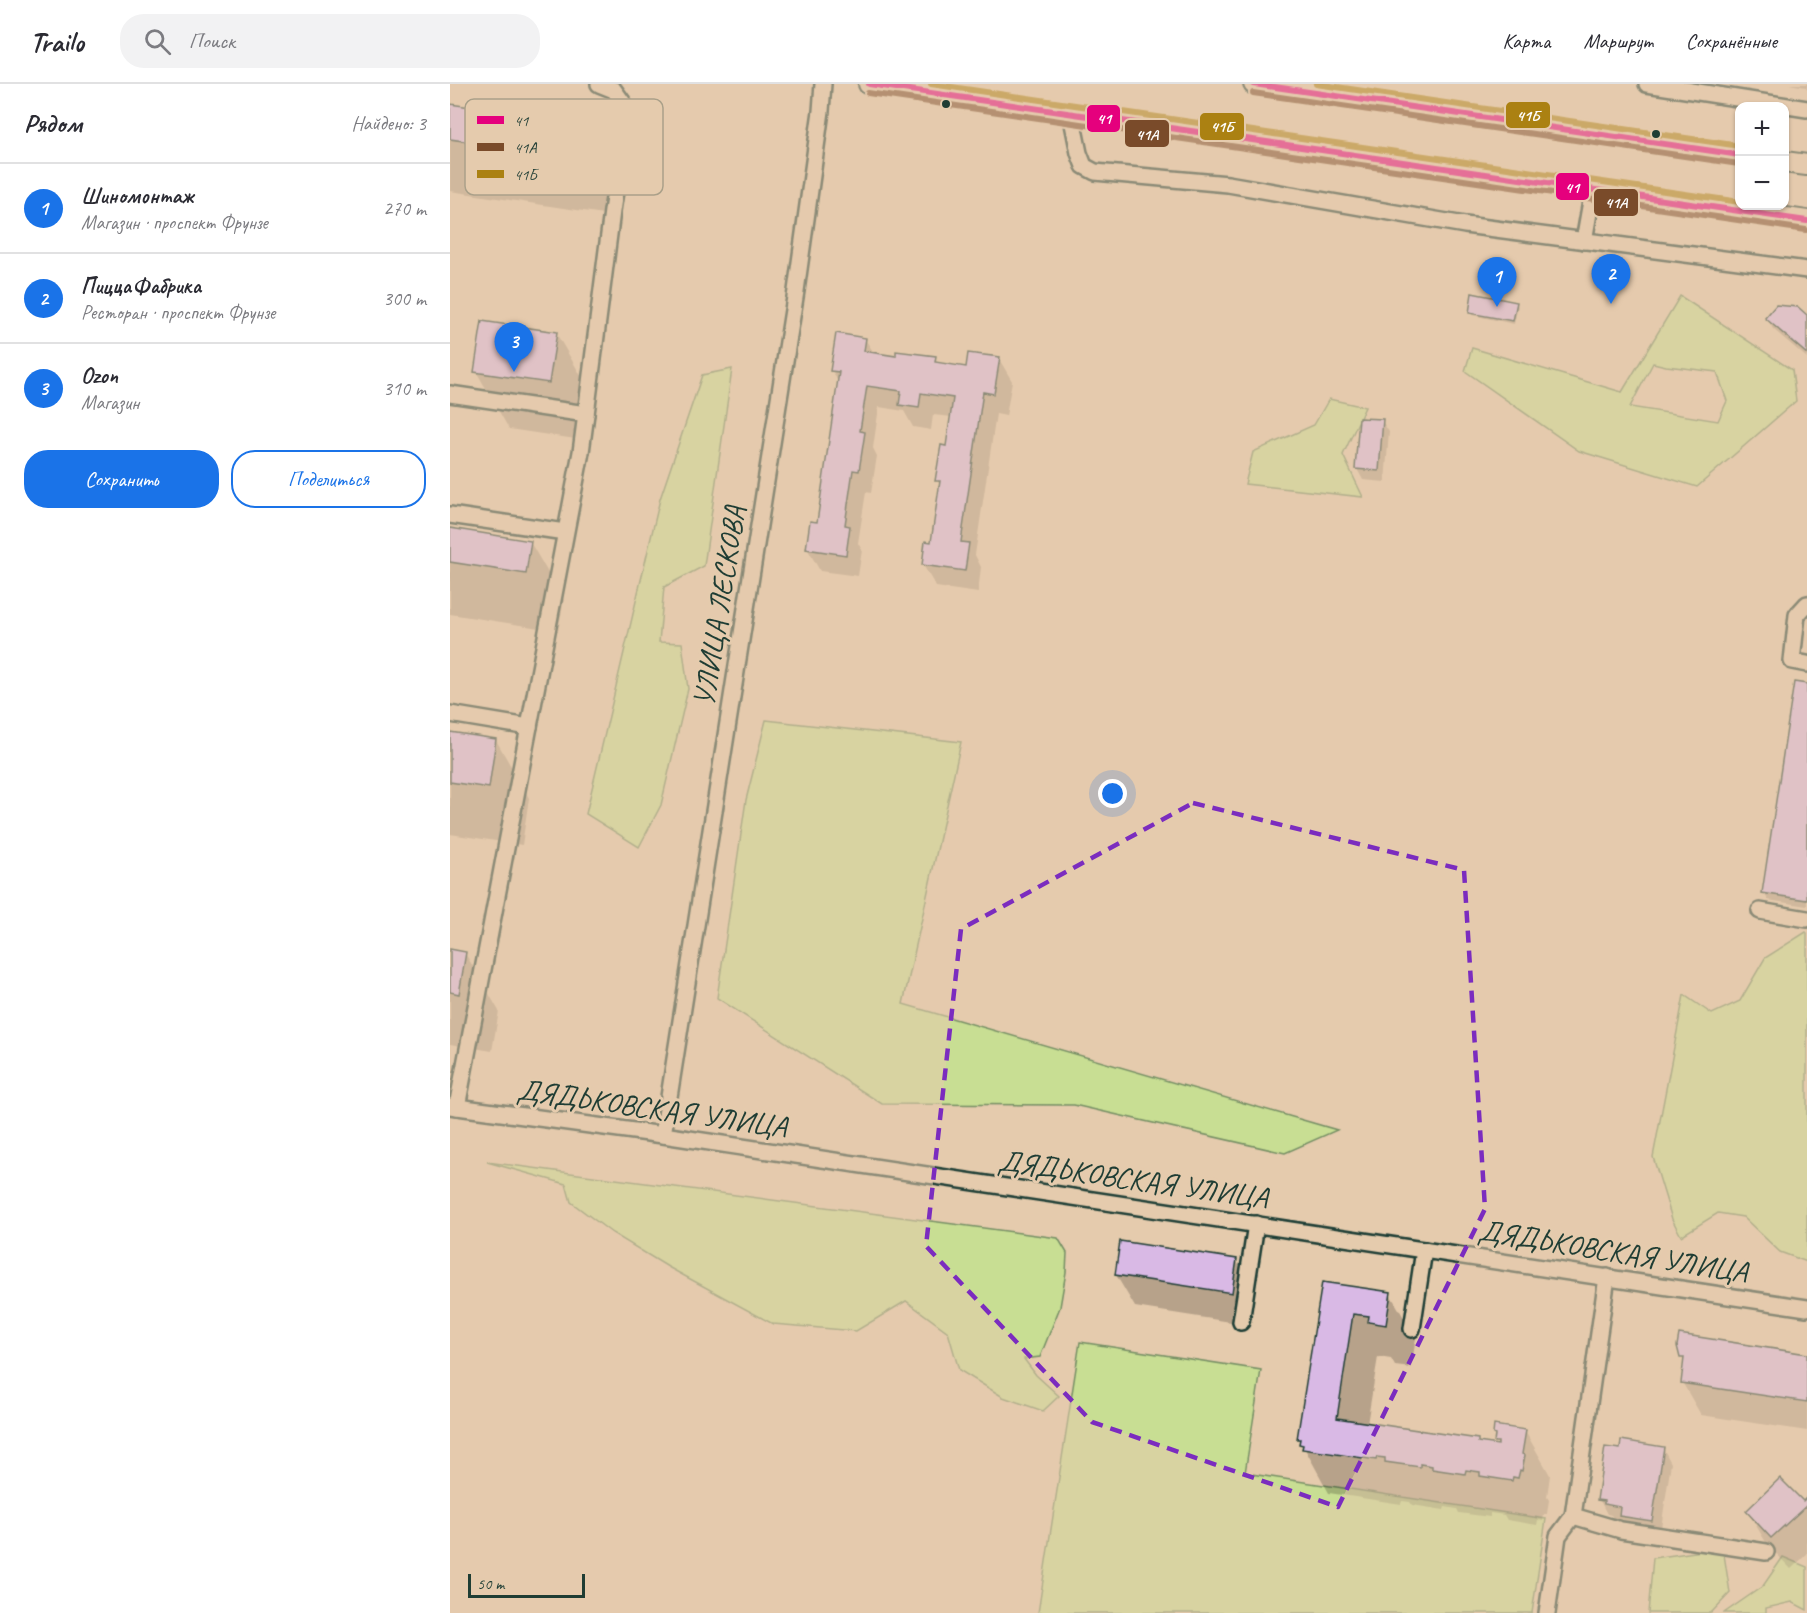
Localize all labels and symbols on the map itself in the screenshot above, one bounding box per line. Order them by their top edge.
unlabelled marker [940,98,952,110]
legend [465,99,663,195]
line badge: 41Б [1505,101,1551,129]
line badge: 41 [1086,104,1121,133]
text: 41Б [1517,106,1542,126]
text: 41 [1097,109,1113,129]
text: 41 [514,111,529,131]
line badge: 41Б [1199,112,1245,141]
text: 41Б [1211,117,1236,137]
line badge: 41А [1124,119,1170,148]
text: 41А [1136,125,1160,145]
unlabelled marker [1650,128,1662,140]
text: 41А [514,138,537,158]
text: 41Б [514,165,539,185]
line badge: 41 [1555,172,1590,201]
text: 41 [1565,178,1581,198]
line badge: 41А [1593,188,1639,217]
text: 41А [1605,193,1629,213]
pin: 2 [1592,254,1630,304]
pin: 1 [1478,258,1516,307]
pin: 3 [494,322,534,372]
street label: УЛИЦА ЛЕСКОВА [684,502,754,709]
your location [1098,779,1127,808]
street label: ДЯДЬКОВСКАЯ УЛИЦА [515,1070,791,1146]
street label: ДЯДЬКОВСКАЯ УЛИЦА [996,1141,1272,1217]
street label: ДЯДЬКОВСКАЯ УЛИЦА [1476,1211,1752,1291]
scale bar [468,1571,585,1598]

